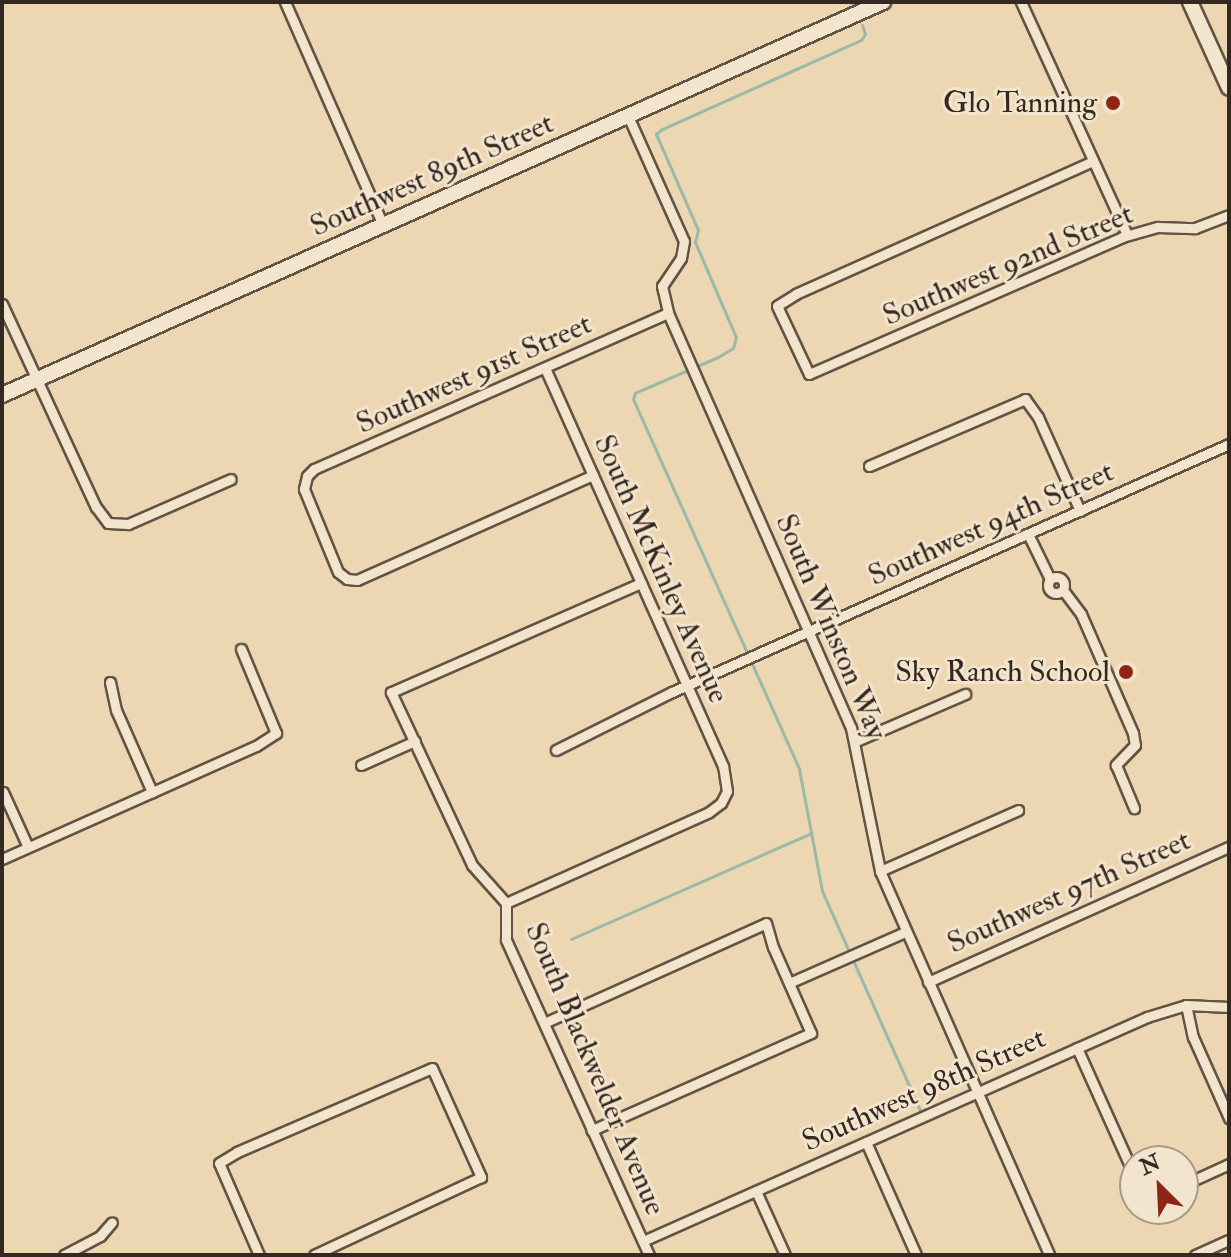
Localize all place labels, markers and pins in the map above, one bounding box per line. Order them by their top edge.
place label: Glo Tanning [943,85,1097,121]
marker: Glo Tanning [1104,94,1122,112]
place label: Sky Ranch School [895,654,1110,690]
marker: Sky Ranch School [1117,663,1135,681]

